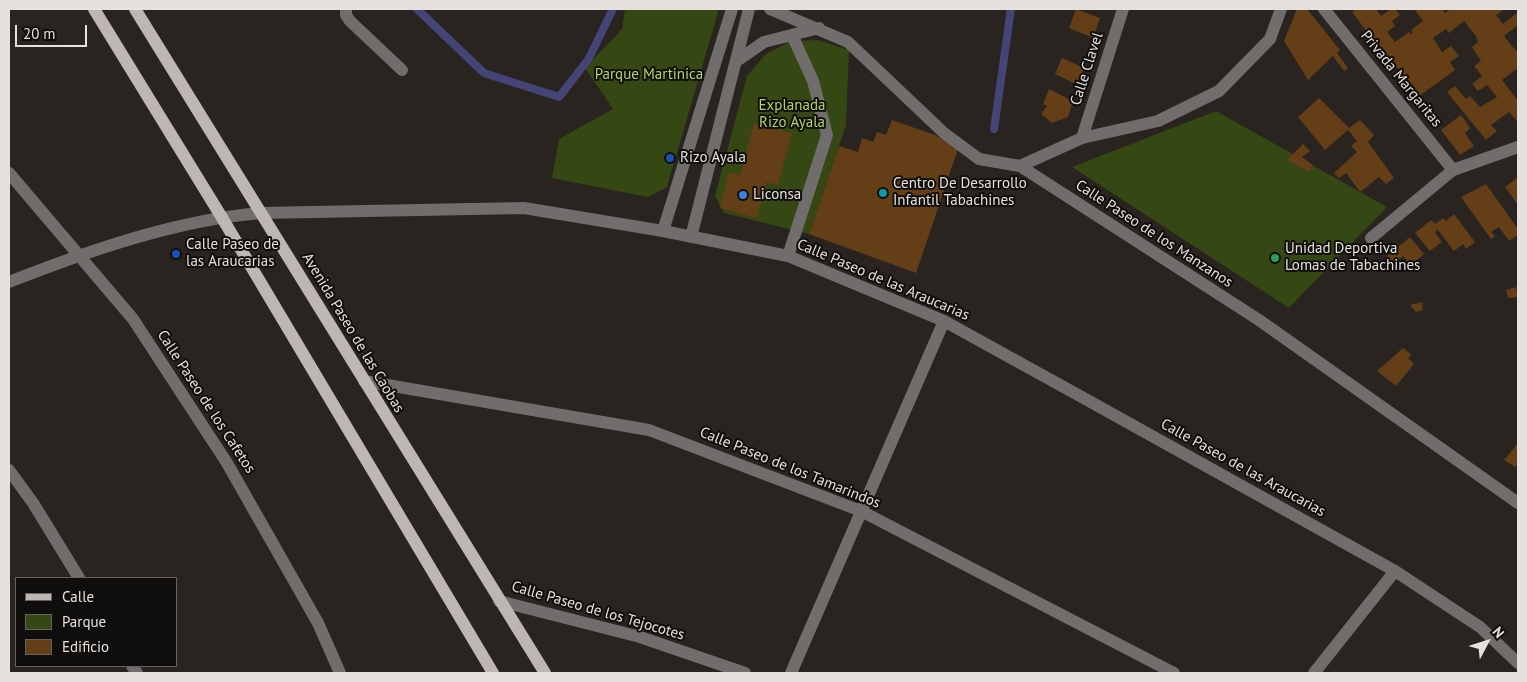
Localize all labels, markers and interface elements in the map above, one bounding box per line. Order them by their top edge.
scale bar [18,15,90,47]
text: 20 m [23,24,56,43]
street label: Privada Margaritas [1357,27,1445,131]
street label: Calle Clavel [1067,30,1107,108]
park label: Parque Martinica [595,66,703,84]
park label: Explanada Rizo Ayala [759,97,825,132]
place label: Rizo Ayala [680,149,746,167]
marker: Rizo Ayala [664,152,676,164]
place label: Centro De Desarrollo Infantil Tabachines [893,175,1027,210]
street label: Calle Paseo de los Manzanos [1072,176,1236,292]
place label: Liconsa [753,186,801,204]
marker: Centro De Desarrollo Infantil Tabachines [877,187,889,199]
marker: Liconsa [737,189,749,201]
street label: Calle Paseo de las Araucarias [794,235,972,325]
place label: Calle Paseo de las Araucarias [186,236,279,271]
place label: Unidad Deportiva Lomas de Tabachines [1285,240,1420,275]
marker: Calle Paseo de las Araucarias [170,248,182,260]
street label: Avenida Paseo de las Caobas [298,250,408,416]
marker: Unidad Deportiva Lomas de Tabachines [1269,252,1281,264]
street label: Calle Paseo de los Cafetos [153,327,259,477]
street label: Calle Paseo de las Araucarias [1157,415,1329,521]
street label: Calle Paseo de los Tamarindos [697,423,883,513]
legend [15,577,178,667]
street label: Calle Paseo de los Tejocotes [509,578,687,644]
text: Calle [62,587,94,606]
text: Parque [62,612,106,631]
north arrow [1462,617,1512,667]
text: N [1489,623,1508,642]
text: Edificio [62,637,109,656]

